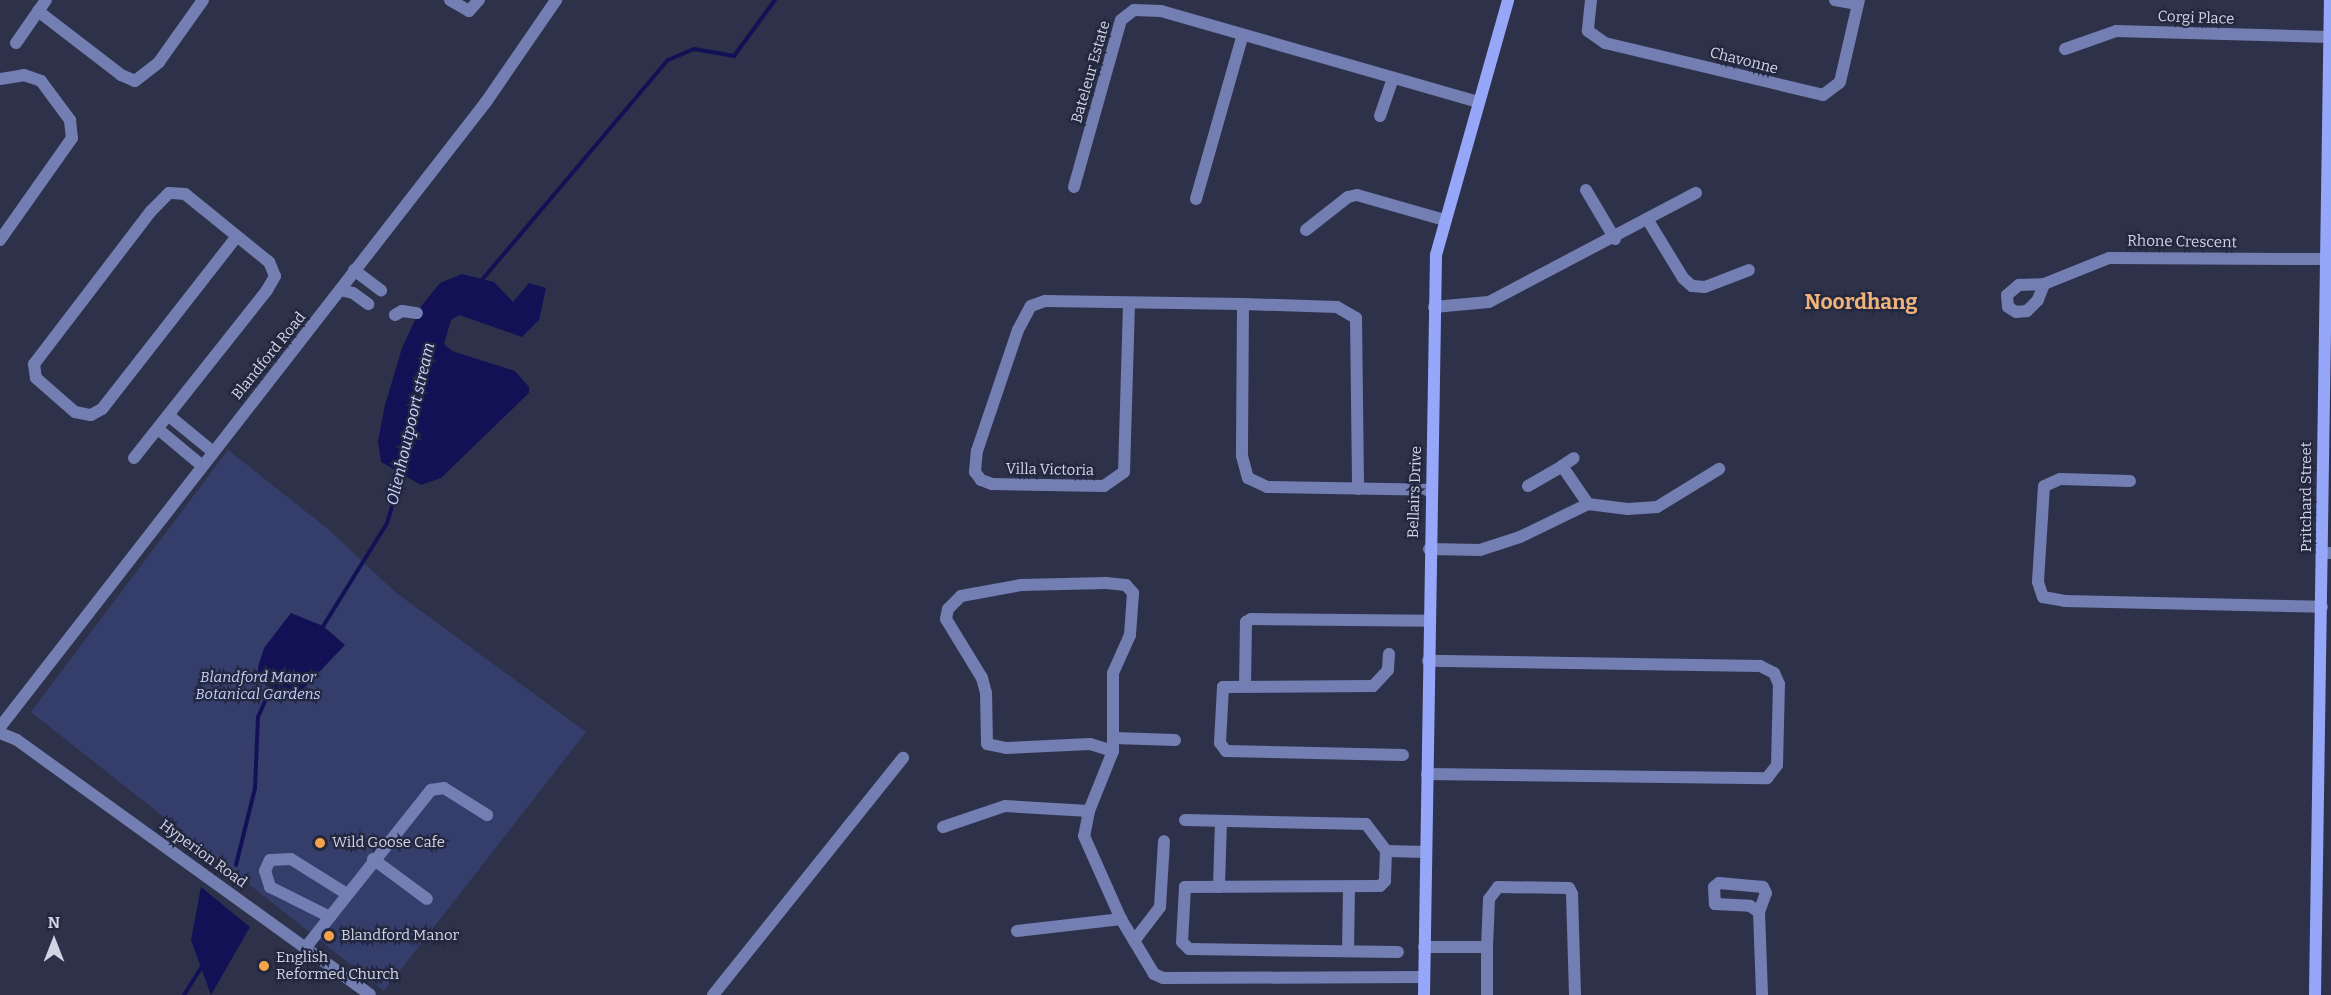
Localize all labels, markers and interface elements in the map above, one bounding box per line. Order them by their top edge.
street label: Corgi Place [2157,8,2235,28]
street label: Bateleur Estate [1068,19,1114,125]
street label: Chavonne [1708,44,1780,78]
street label: Rhone Crescent [2127,232,2237,252]
district label: Noordhang [1804,289,1918,315]
street label: Blandford Road [228,309,310,403]
water label: Olienhoutpoort stream [383,341,439,507]
street label: Pritchard Street [2298,442,2316,552]
street label: Bellairs Drive [1404,446,1426,538]
street label: Villa Victoria [1006,460,1094,480]
park label: Blandford Manor Botanical Gardens [195,668,321,703]
street label: Hyperion Road [156,816,250,892]
place label: Wild Goose Cafe [332,834,445,852]
marker: Wild Goose Cafe [313,836,327,850]
north arrow [24,911,84,971]
text: N [48,913,60,932]
place label: Blandford Manor [341,927,459,945]
marker: Blandford Manor [322,929,336,943]
place label: English Reformed Church [276,948,399,983]
marker: English Reformed Church [257,959,271,973]

